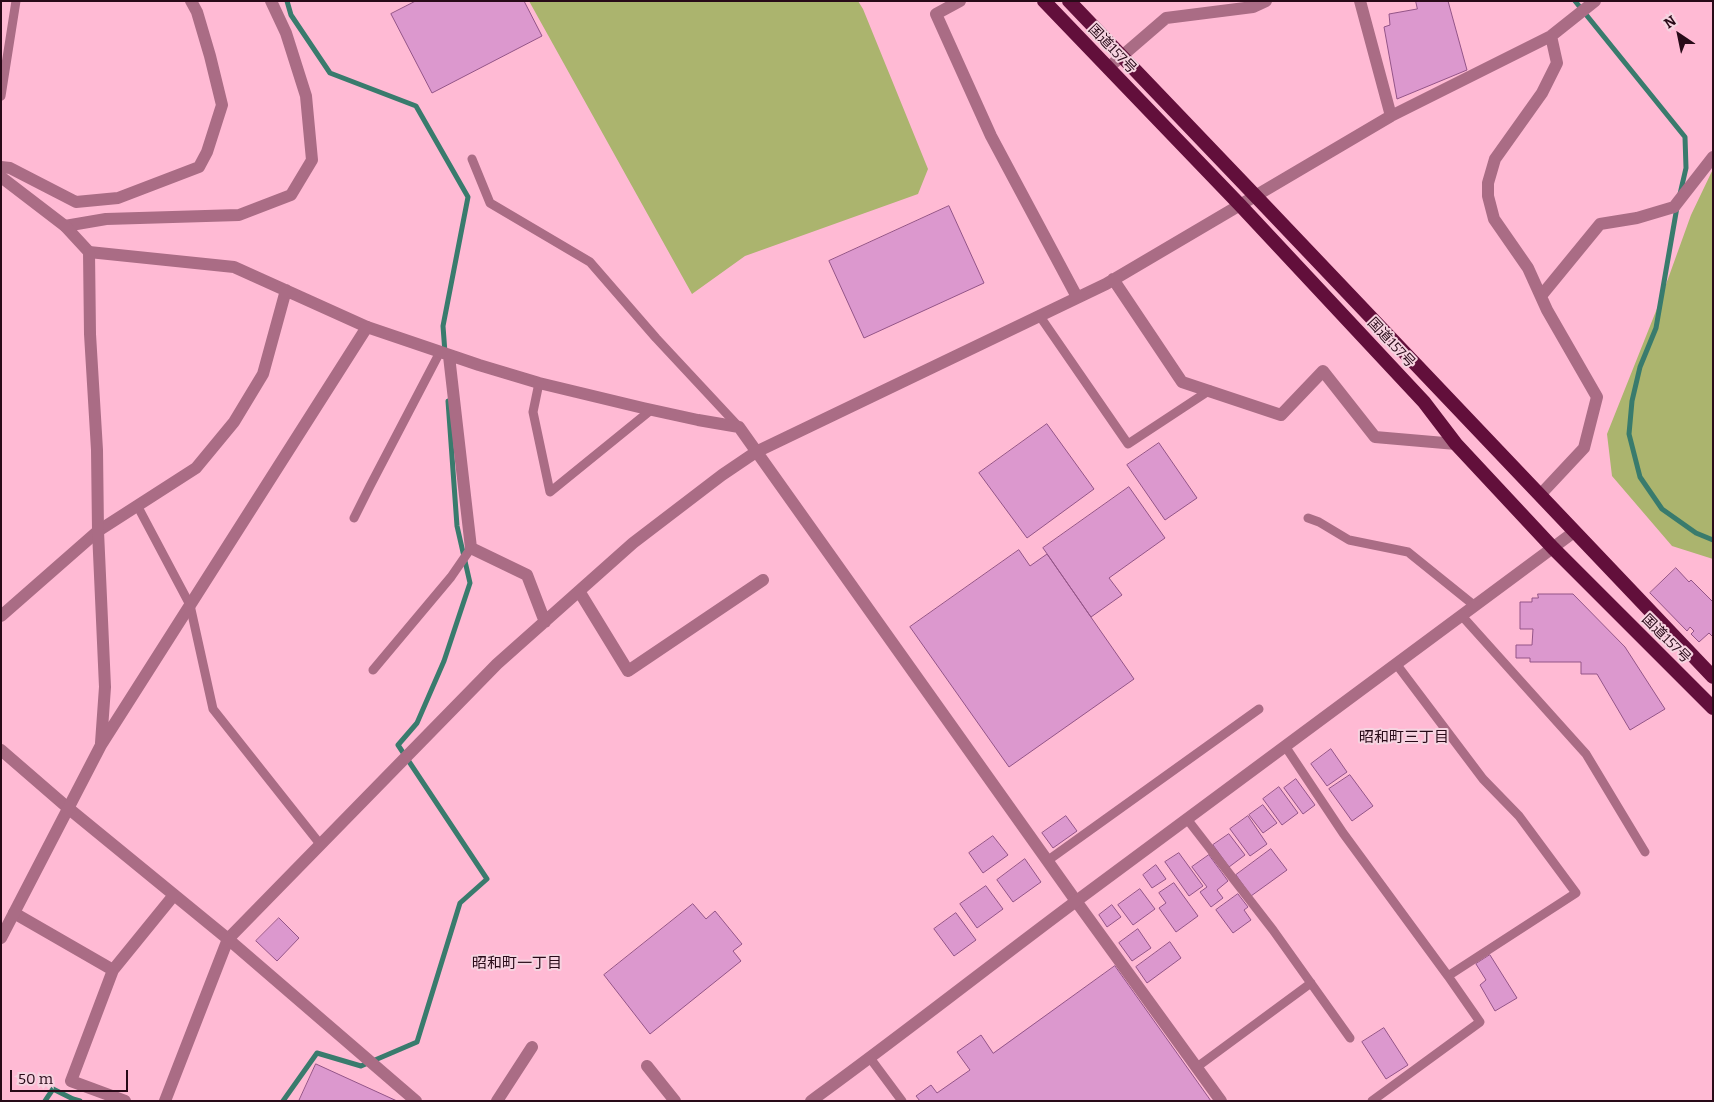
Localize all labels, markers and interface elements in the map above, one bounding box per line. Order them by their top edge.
north arrow [1654,10,1704,60]
text: N [1661,12,1680,32]
street label: 国道157号 [1084,21,1140,77]
street label: 国道157号 [1364,315,1418,371]
street label: 国道157号 [1638,611,1694,667]
district label: 昭和町三丁目 [1359,729,1449,747]
district label: 昭和町一丁目 [472,955,562,973]
scale bar [12,1060,130,1092]
text: 50 m [18,1070,53,1088]

